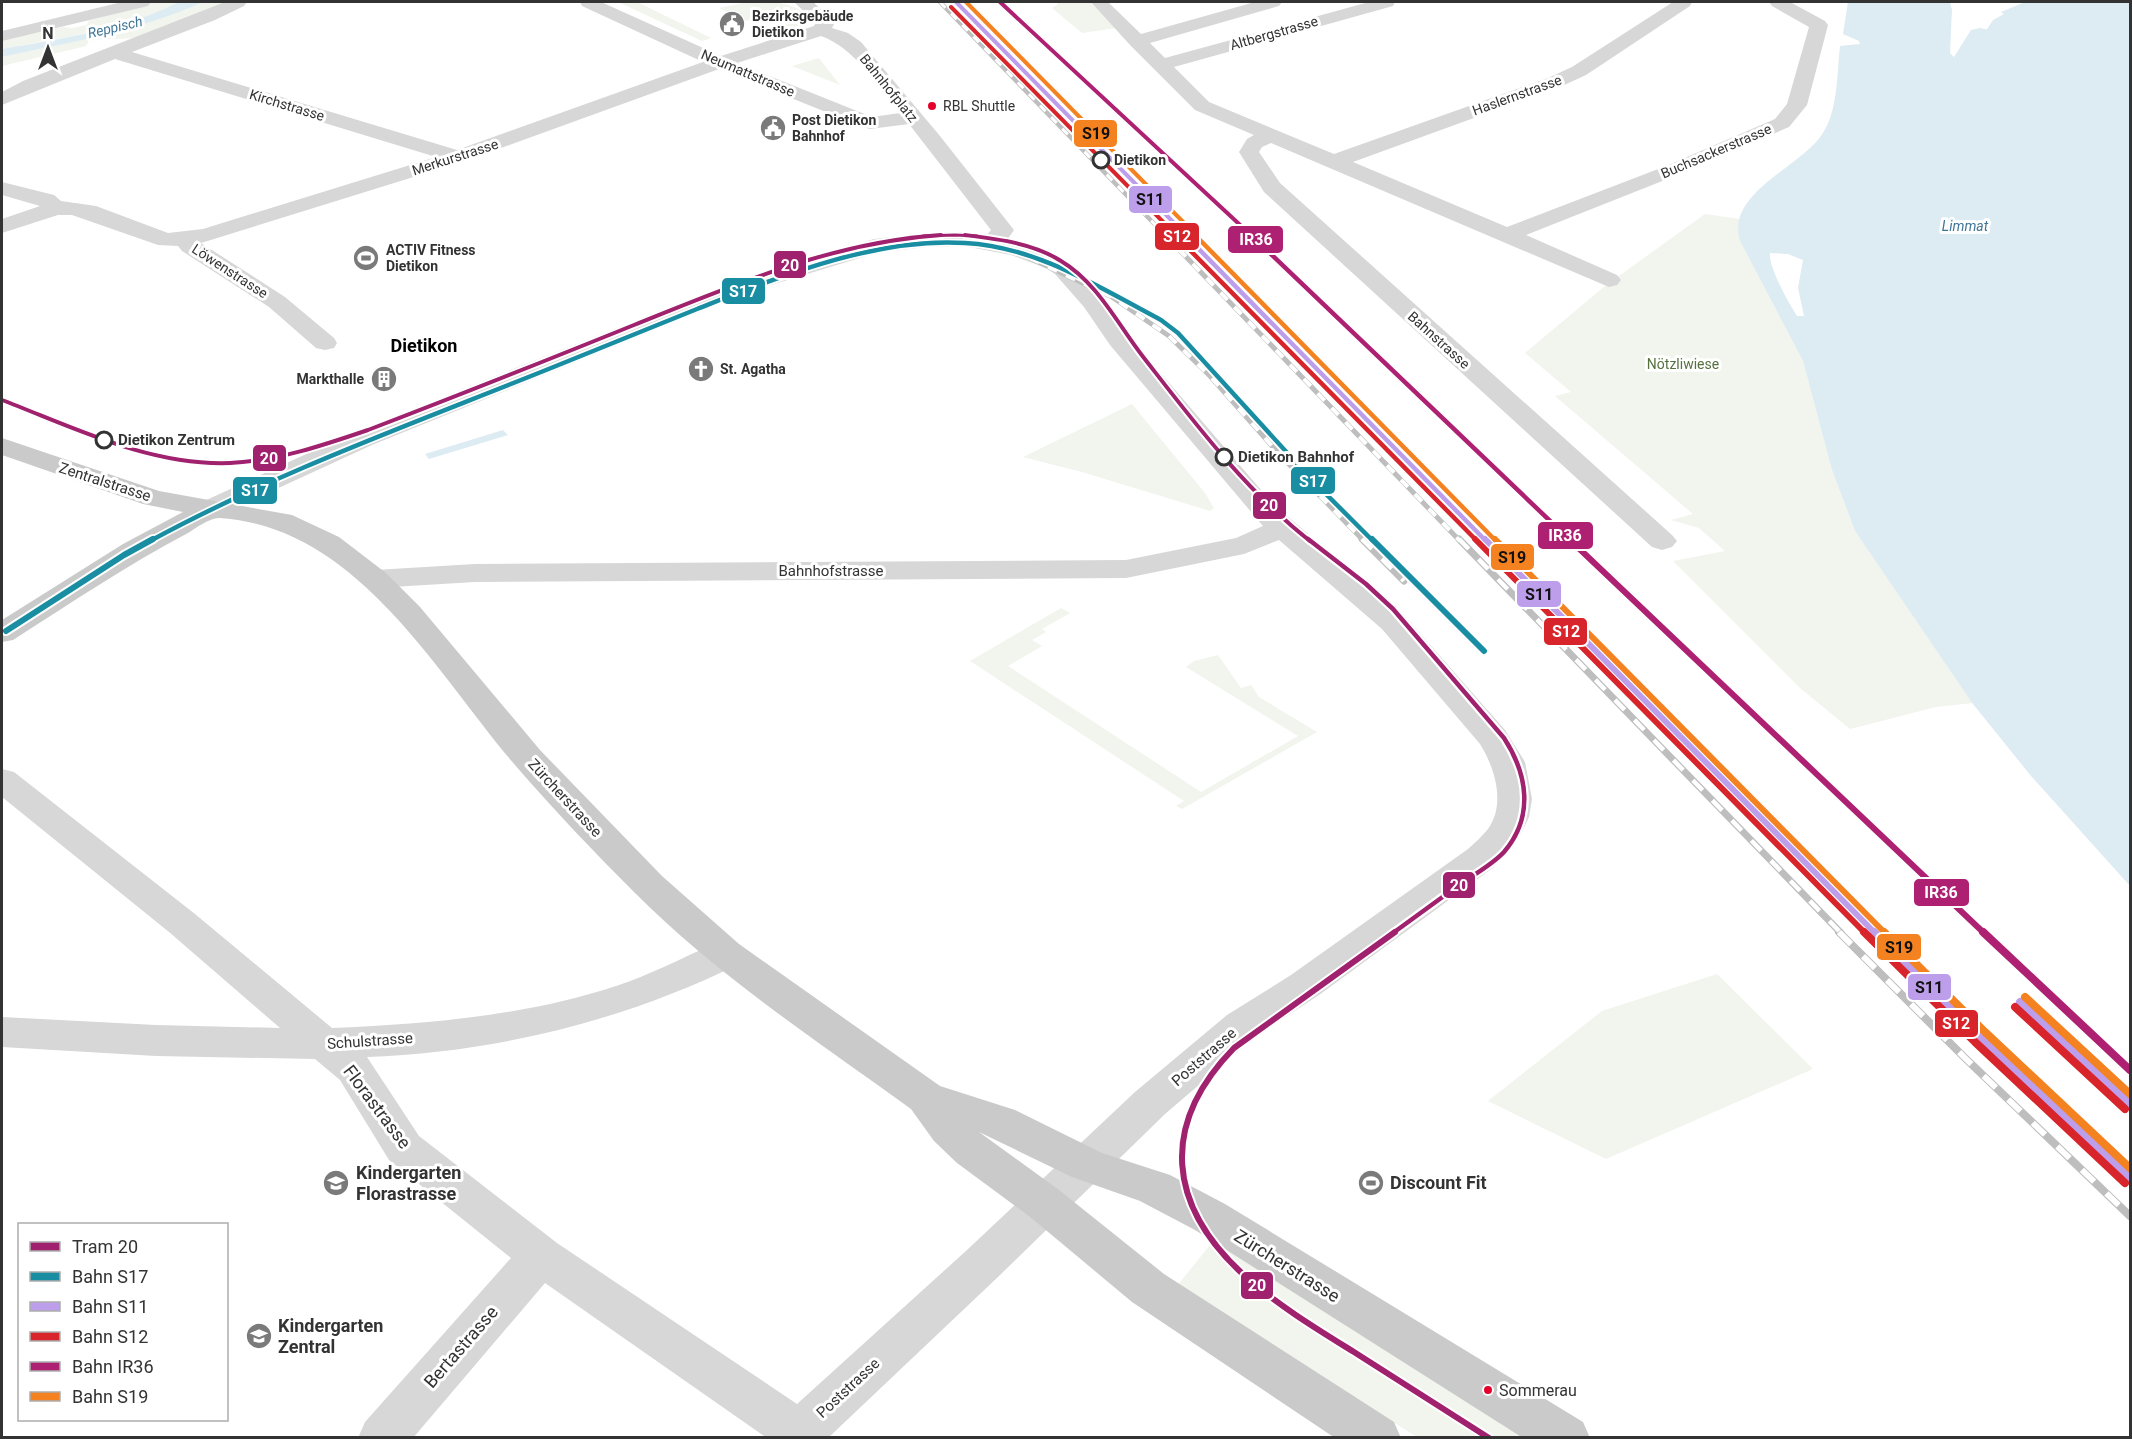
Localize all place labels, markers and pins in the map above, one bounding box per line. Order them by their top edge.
place label: Bezirksgebäude Dietikon [752,8,854,40]
public building icon: Bezirksgebäude Dietikon [717,9,747,39]
place label: RBL Shuttle [943,98,1015,114]
marker: RBL Shuttle [926,100,938,112]
place label: Post Dietikon Bahnhof [792,112,876,144]
public building icon: Post Dietikon Bahnhof [758,113,788,143]
marker: Dietikon [1092,151,1110,169]
place label: Dietikon [1114,152,1166,168]
place label: ACTIV Fitness Dietikon [386,242,476,274]
sports icon: ACTIV Fitness Dietikon [351,243,381,273]
church icon: St. Agatha [686,354,716,384]
place label: St. Agatha [720,361,786,377]
building icon: Markthalle [369,364,399,394]
place label: Markthalle [297,371,364,387]
marker: Dietikon Zentrum [95,431,113,449]
place label: Dietikon Zentrum [118,431,235,449]
marker: Dietikon Bahnhof [1215,448,1233,466]
place label: Dietikon Bahnhof [1238,448,1355,466]
place label: Kindergarten Florastrasse [356,1162,461,1204]
school or university icon: Kindergarten Florastrasse [321,1168,351,1198]
sports icon: Discount Fit [1356,1168,1386,1198]
place label: Discount Fit [1390,1172,1487,1193]
place label: Kindergarten Zentral [278,1315,383,1357]
school or university icon: Kindergarten Zentral [244,1321,274,1351]
place label: Sommerau [1499,1381,1577,1400]
marker: Sommerau [1482,1384,1494,1396]

